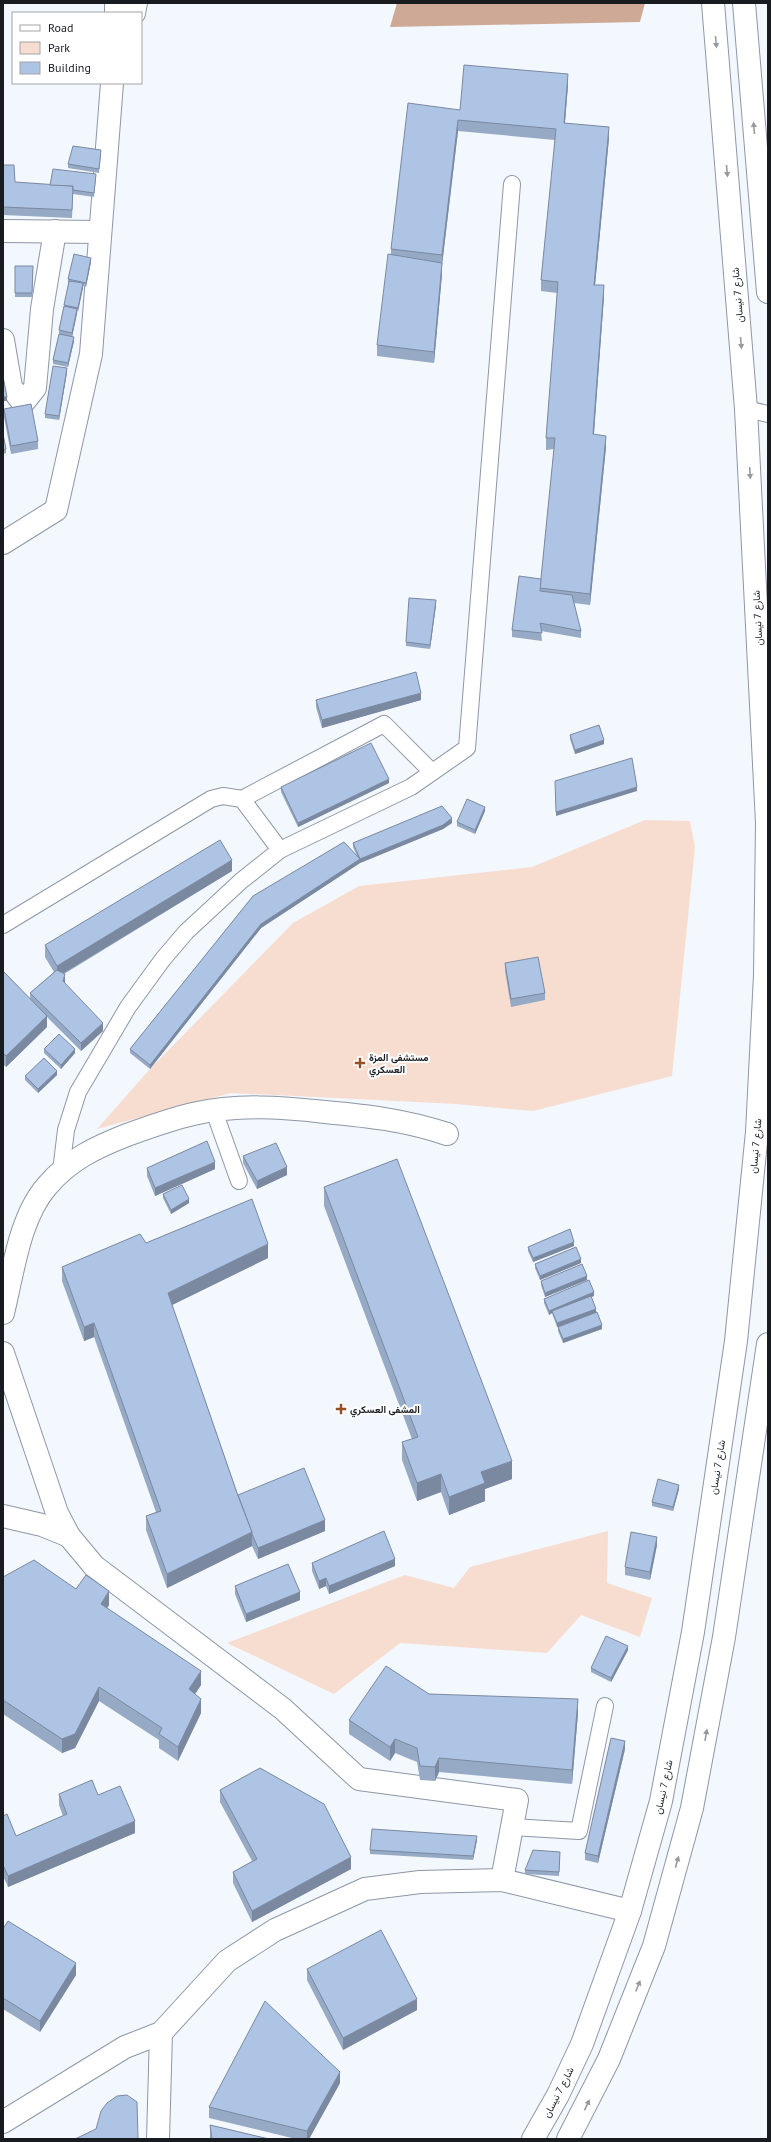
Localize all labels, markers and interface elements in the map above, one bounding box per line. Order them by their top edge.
legend [12,12,142,84]
text: Road [48,20,73,35]
one-way arrow [712,36,719,48]
text: Park [48,40,70,55]
text: Building [48,60,91,75]
one-way arrow [751,122,758,134]
one-way arrow [723,165,730,177]
street label: شارع 7 نيسان [729,267,746,323]
one-way arrow [737,337,744,349]
one-way arrow [746,467,753,479]
street label: شارع 7 نيسان [750,590,765,646]
place label: مستشفى المزة العسكري [369,1051,429,1078]
marker: مستشفى المزة العسكري [354,1057,366,1069]
street label: شارع 7 نيسان [747,1118,764,1174]
marker: المشفى العسكري [335,1403,347,1415]
place label: المشفى العسكري [350,1403,420,1418]
street label: شارع 7 نيسان [707,1439,728,1495]
one-way arrow [703,1729,709,1741]
street label: شارع 7 نيسان [651,1759,676,1815]
one-way arrow [674,1856,680,1868]
one-way arrow [636,1979,642,1991]
street label: شارع 7 نيسان [540,2065,577,2120]
one-way arrow [584,2099,590,2111]

